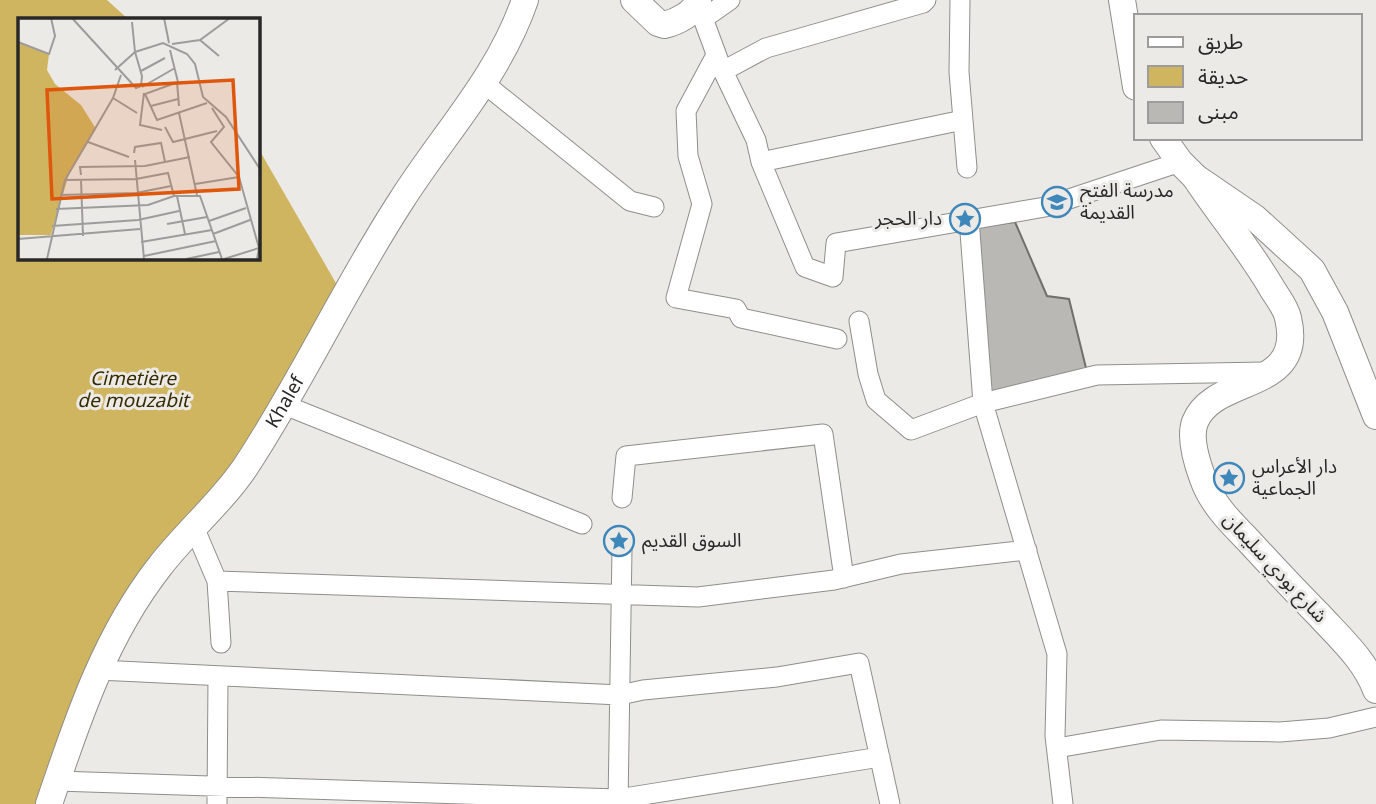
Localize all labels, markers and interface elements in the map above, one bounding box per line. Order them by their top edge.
legend [1134,14,1362,140]
inset map [18,18,259,259]
text: طريق [1198,20,1243,64]
text: حديقة [1198,55,1248,99]
text: مبنى [1198,90,1239,134]
place label: مدرسة الفتح القديمة [1080,171,1174,233]
school or university icon: مدرسة الفتح القديمة [1040,185,1074,219]
place label: دار الحجر [874,199,942,239]
place icon: دار الحجر [948,202,982,236]
park label: Cimetière de mouzabit [77,359,191,421]
street label: Khalef [254,367,317,437]
place label: دار الأعراس الجماعية [1252,447,1337,509]
place icon: دار الأعراس الجماعية [1212,461,1246,495]
street label: شارع بودي سليمان [1212,503,1338,633]
place label: السوق القديم [642,521,742,561]
place icon: السوق القديم [602,524,636,558]

